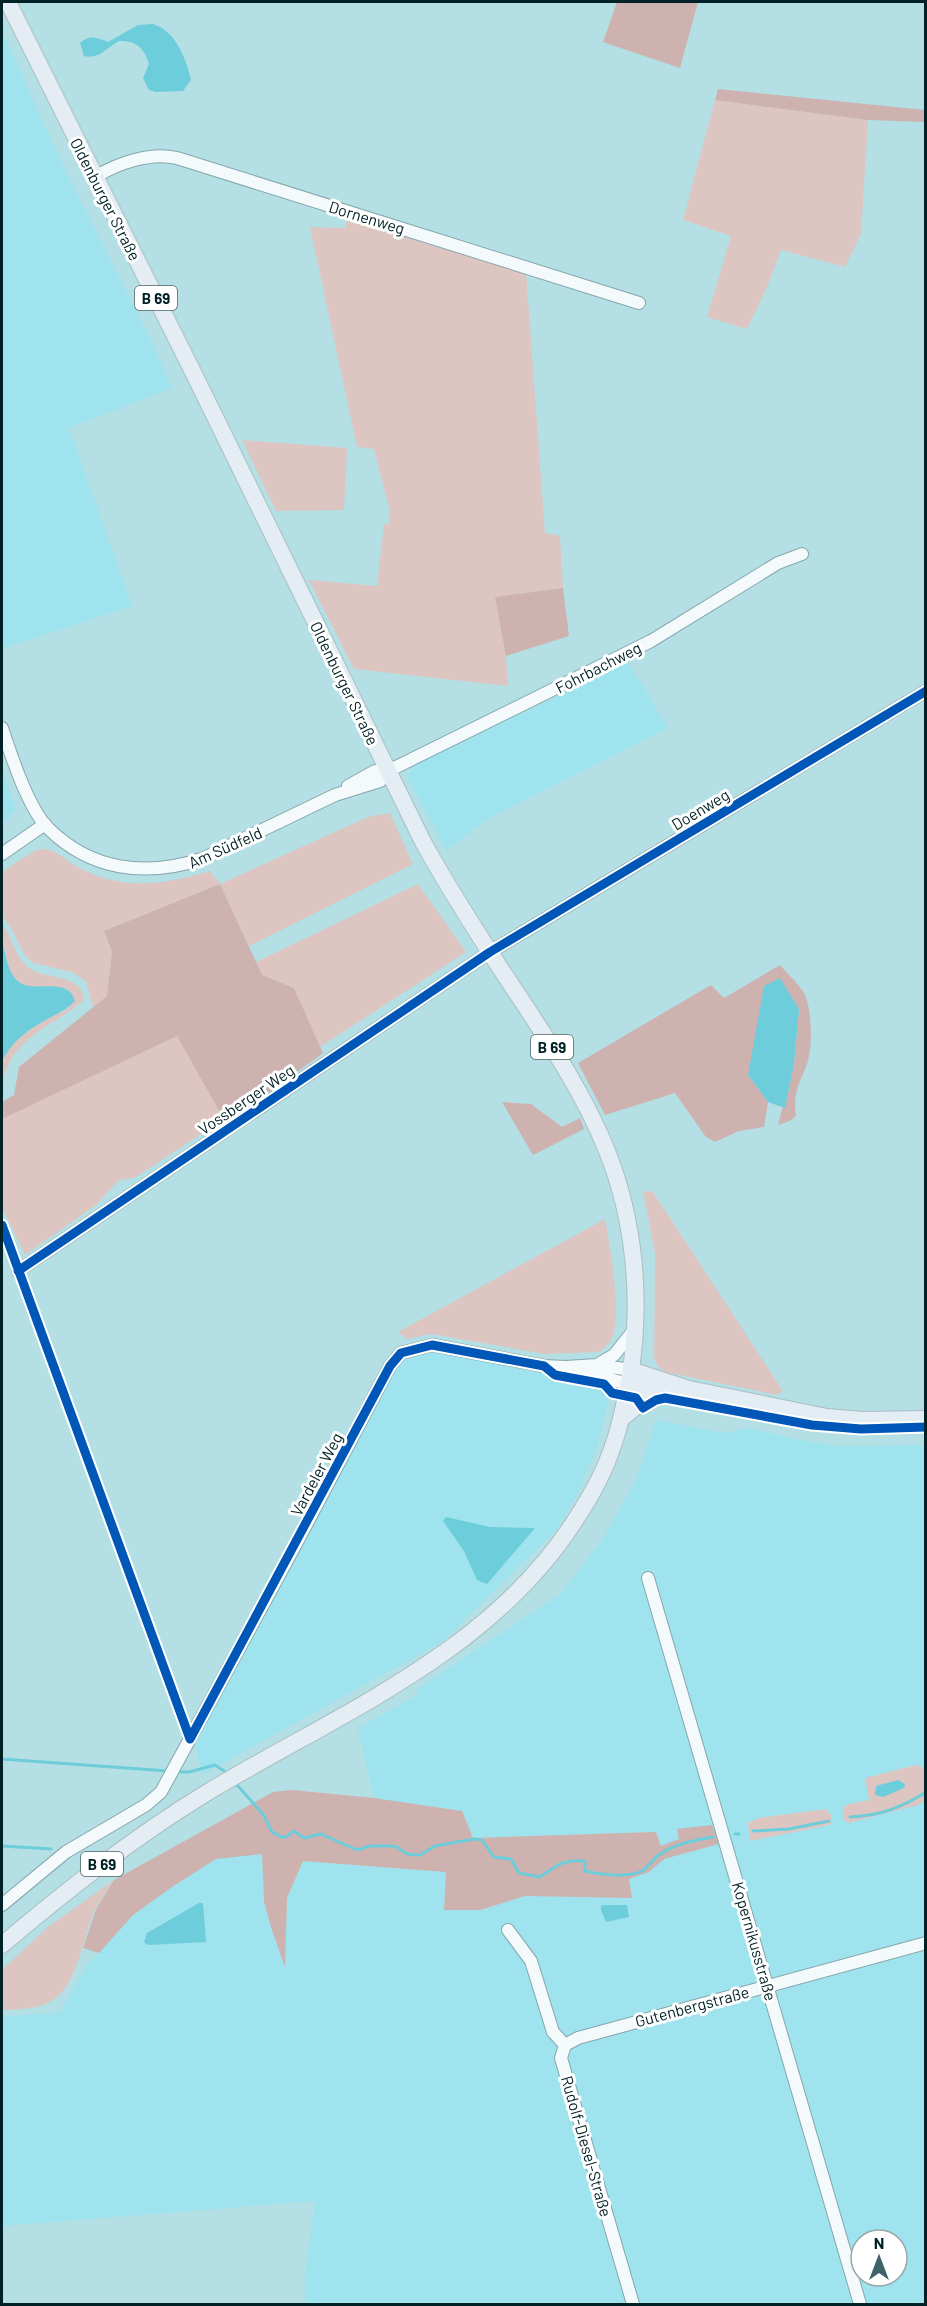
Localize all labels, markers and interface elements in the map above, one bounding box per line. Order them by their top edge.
street label: Oldenburger Straße [67,134,145,264]
street label: Dornenweg [327,196,407,238]
road number: B 69 [135,286,177,310]
street label: Oldenburger Straße [307,618,383,748]
street label: Fohrbachweg [552,637,644,697]
street label: Doenweg [668,784,732,834]
street label: Am Südfeld [185,822,265,872]
road number: B 69 [531,1035,573,1059]
street label: Vossberger Weg [194,1060,298,1138]
street label: Vardeler Weg [286,1429,346,1519]
road number: B 69 [81,1852,123,1876]
street label: Kopernikusstraße [729,1879,781,2003]
street label: Gutenbergstraße [633,1982,751,2030]
street label: Rudolf-Diesel-Straße [558,2073,616,2219]
north arrow [849,2228,909,2288]
text: N [874,2233,884,2252]

